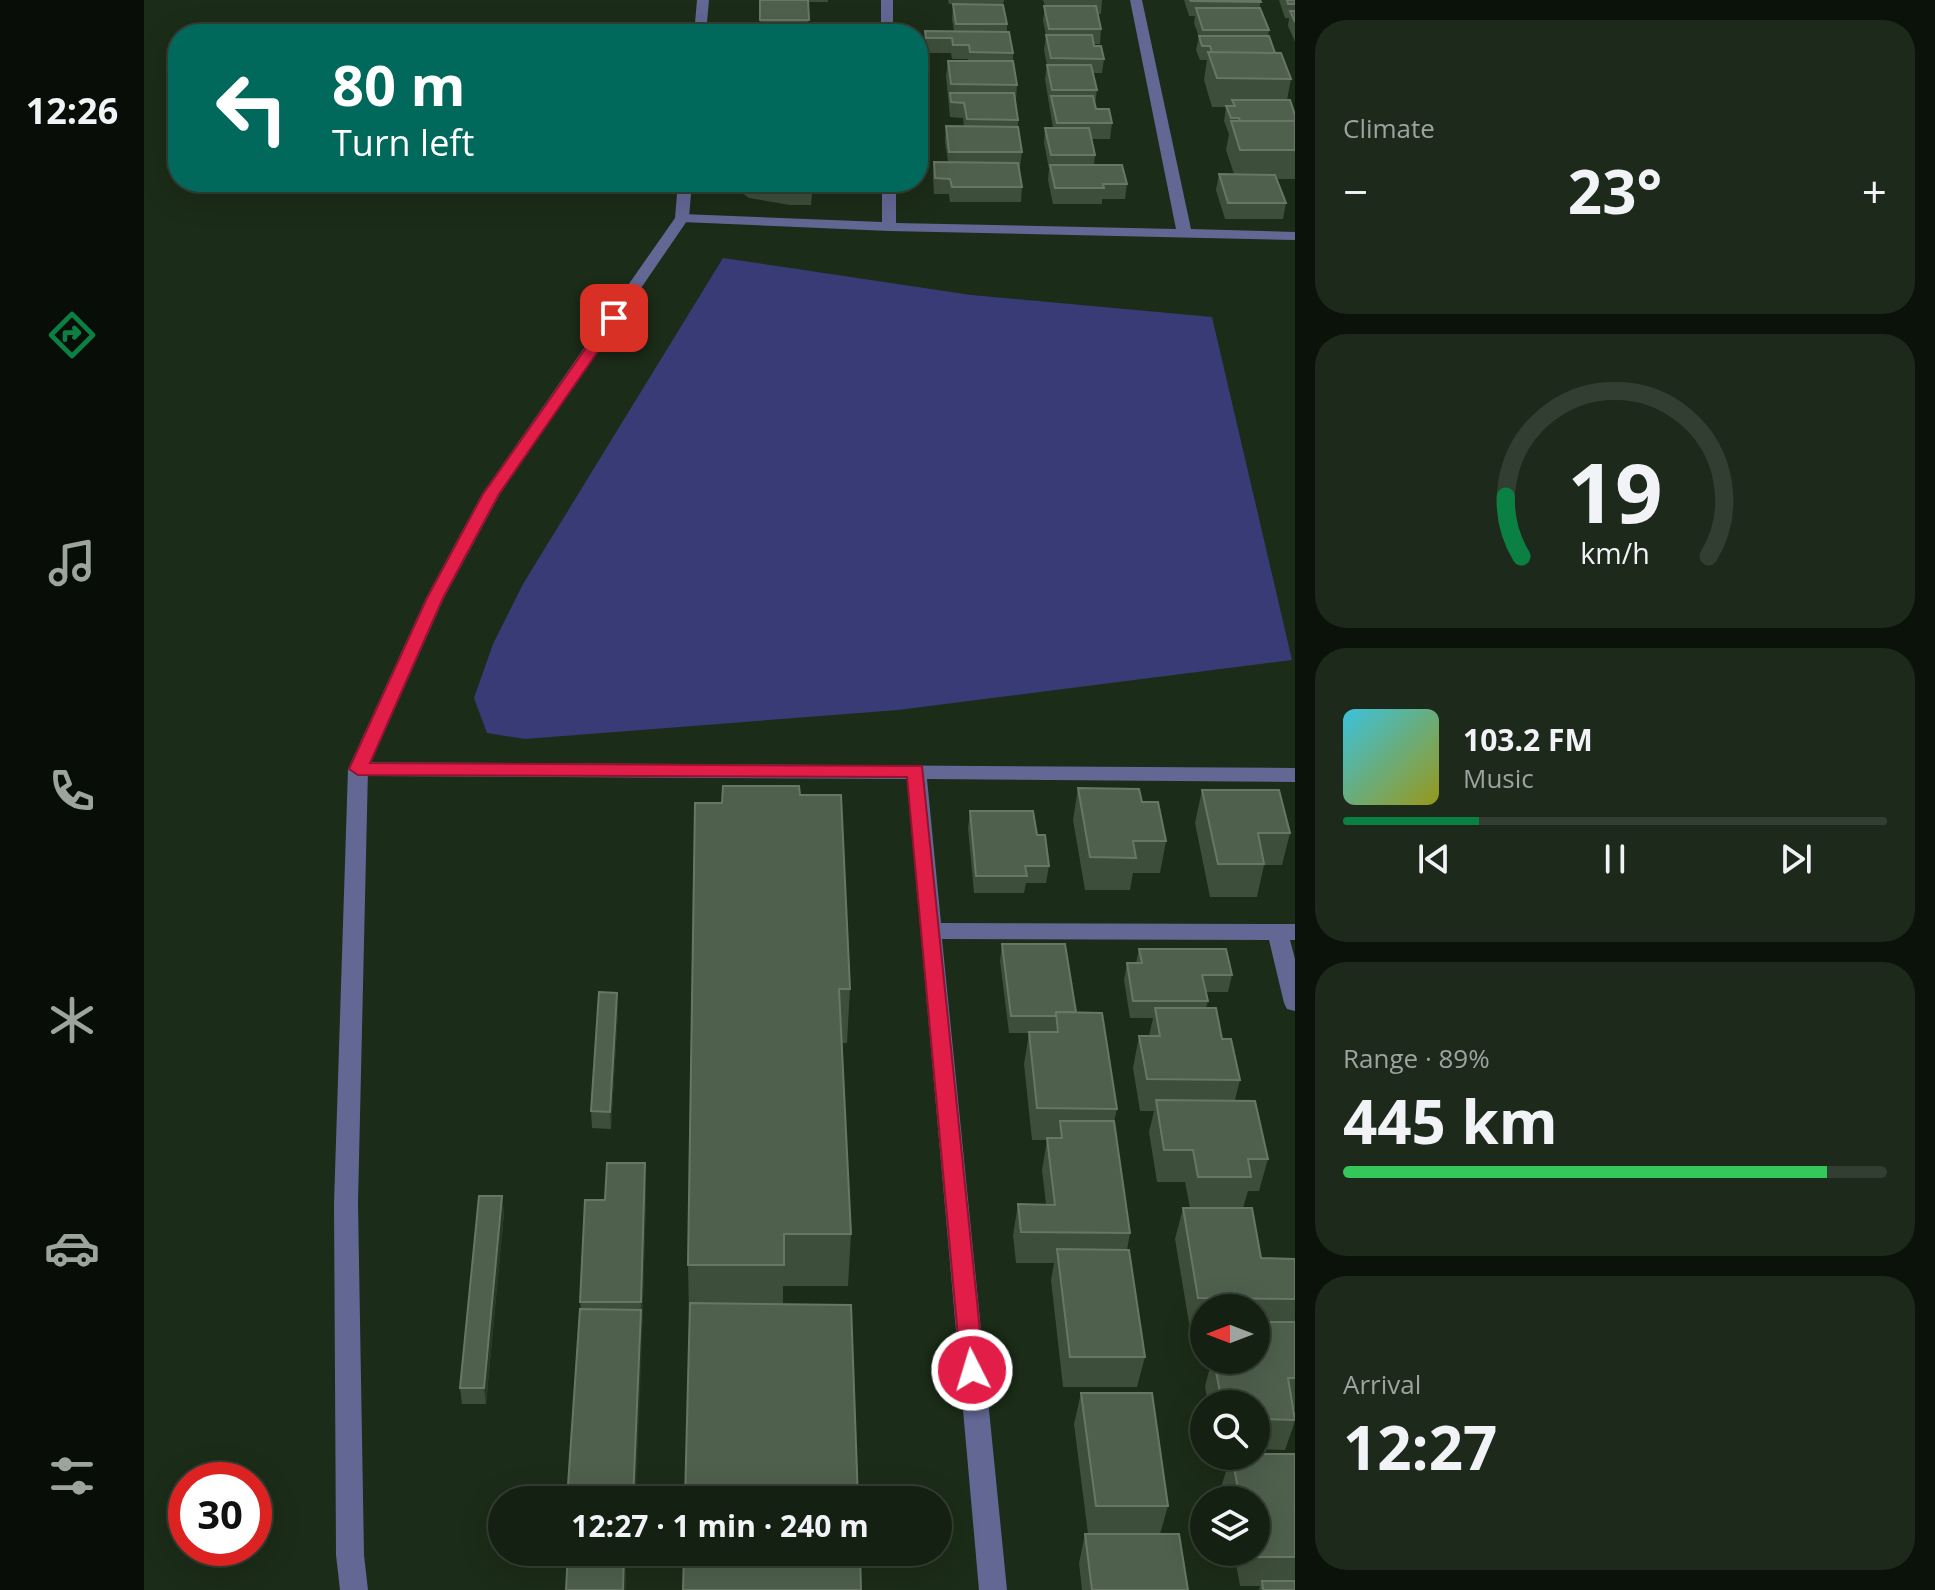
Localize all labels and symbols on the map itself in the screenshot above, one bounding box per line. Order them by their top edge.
pin [580,284,648,352]
north arrow [1190,1294,1270,1374]
position arrow [930,1328,1014,1412]
speed limit sign: 30 [168,1462,272,1566]

